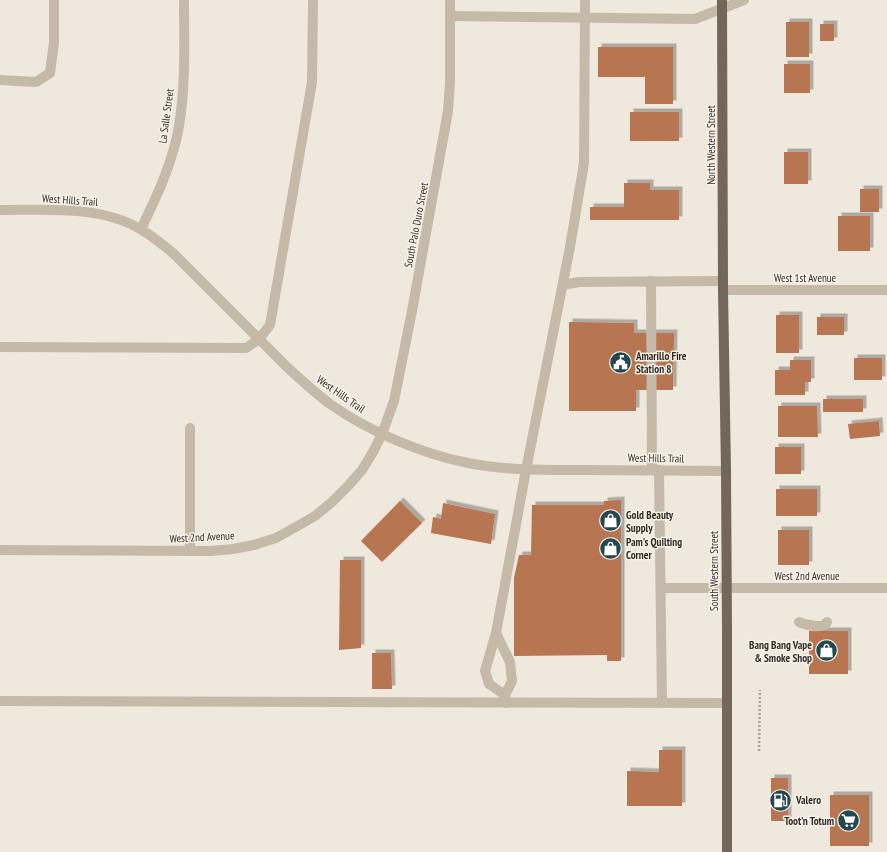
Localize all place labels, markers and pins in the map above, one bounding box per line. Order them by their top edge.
public building icon: Amarillo Fire Station 8 [608,349,634,375]
place label: Amarillo Fire Station 8 [635,349,687,376]
shop icon: Gold Beauty Supply [598,508,624,534]
place label: Gold Beauty Supply [626,508,674,535]
shop icon: Pam's Quilting Corner [598,535,624,561]
place label: Pam's Quilting Corner [626,535,682,562]
place label: Bang Bang Vape & Smoke Shop [749,638,812,665]
shop icon: Bang Bang Vape & Smoke Shop [814,638,840,664]
fuel station icon: Valero [767,787,793,813]
place label: Valero [795,793,821,807]
supermarket icon: Toot'n Totum [836,808,862,834]
place label: Toot'n Totum [784,814,834,828]

